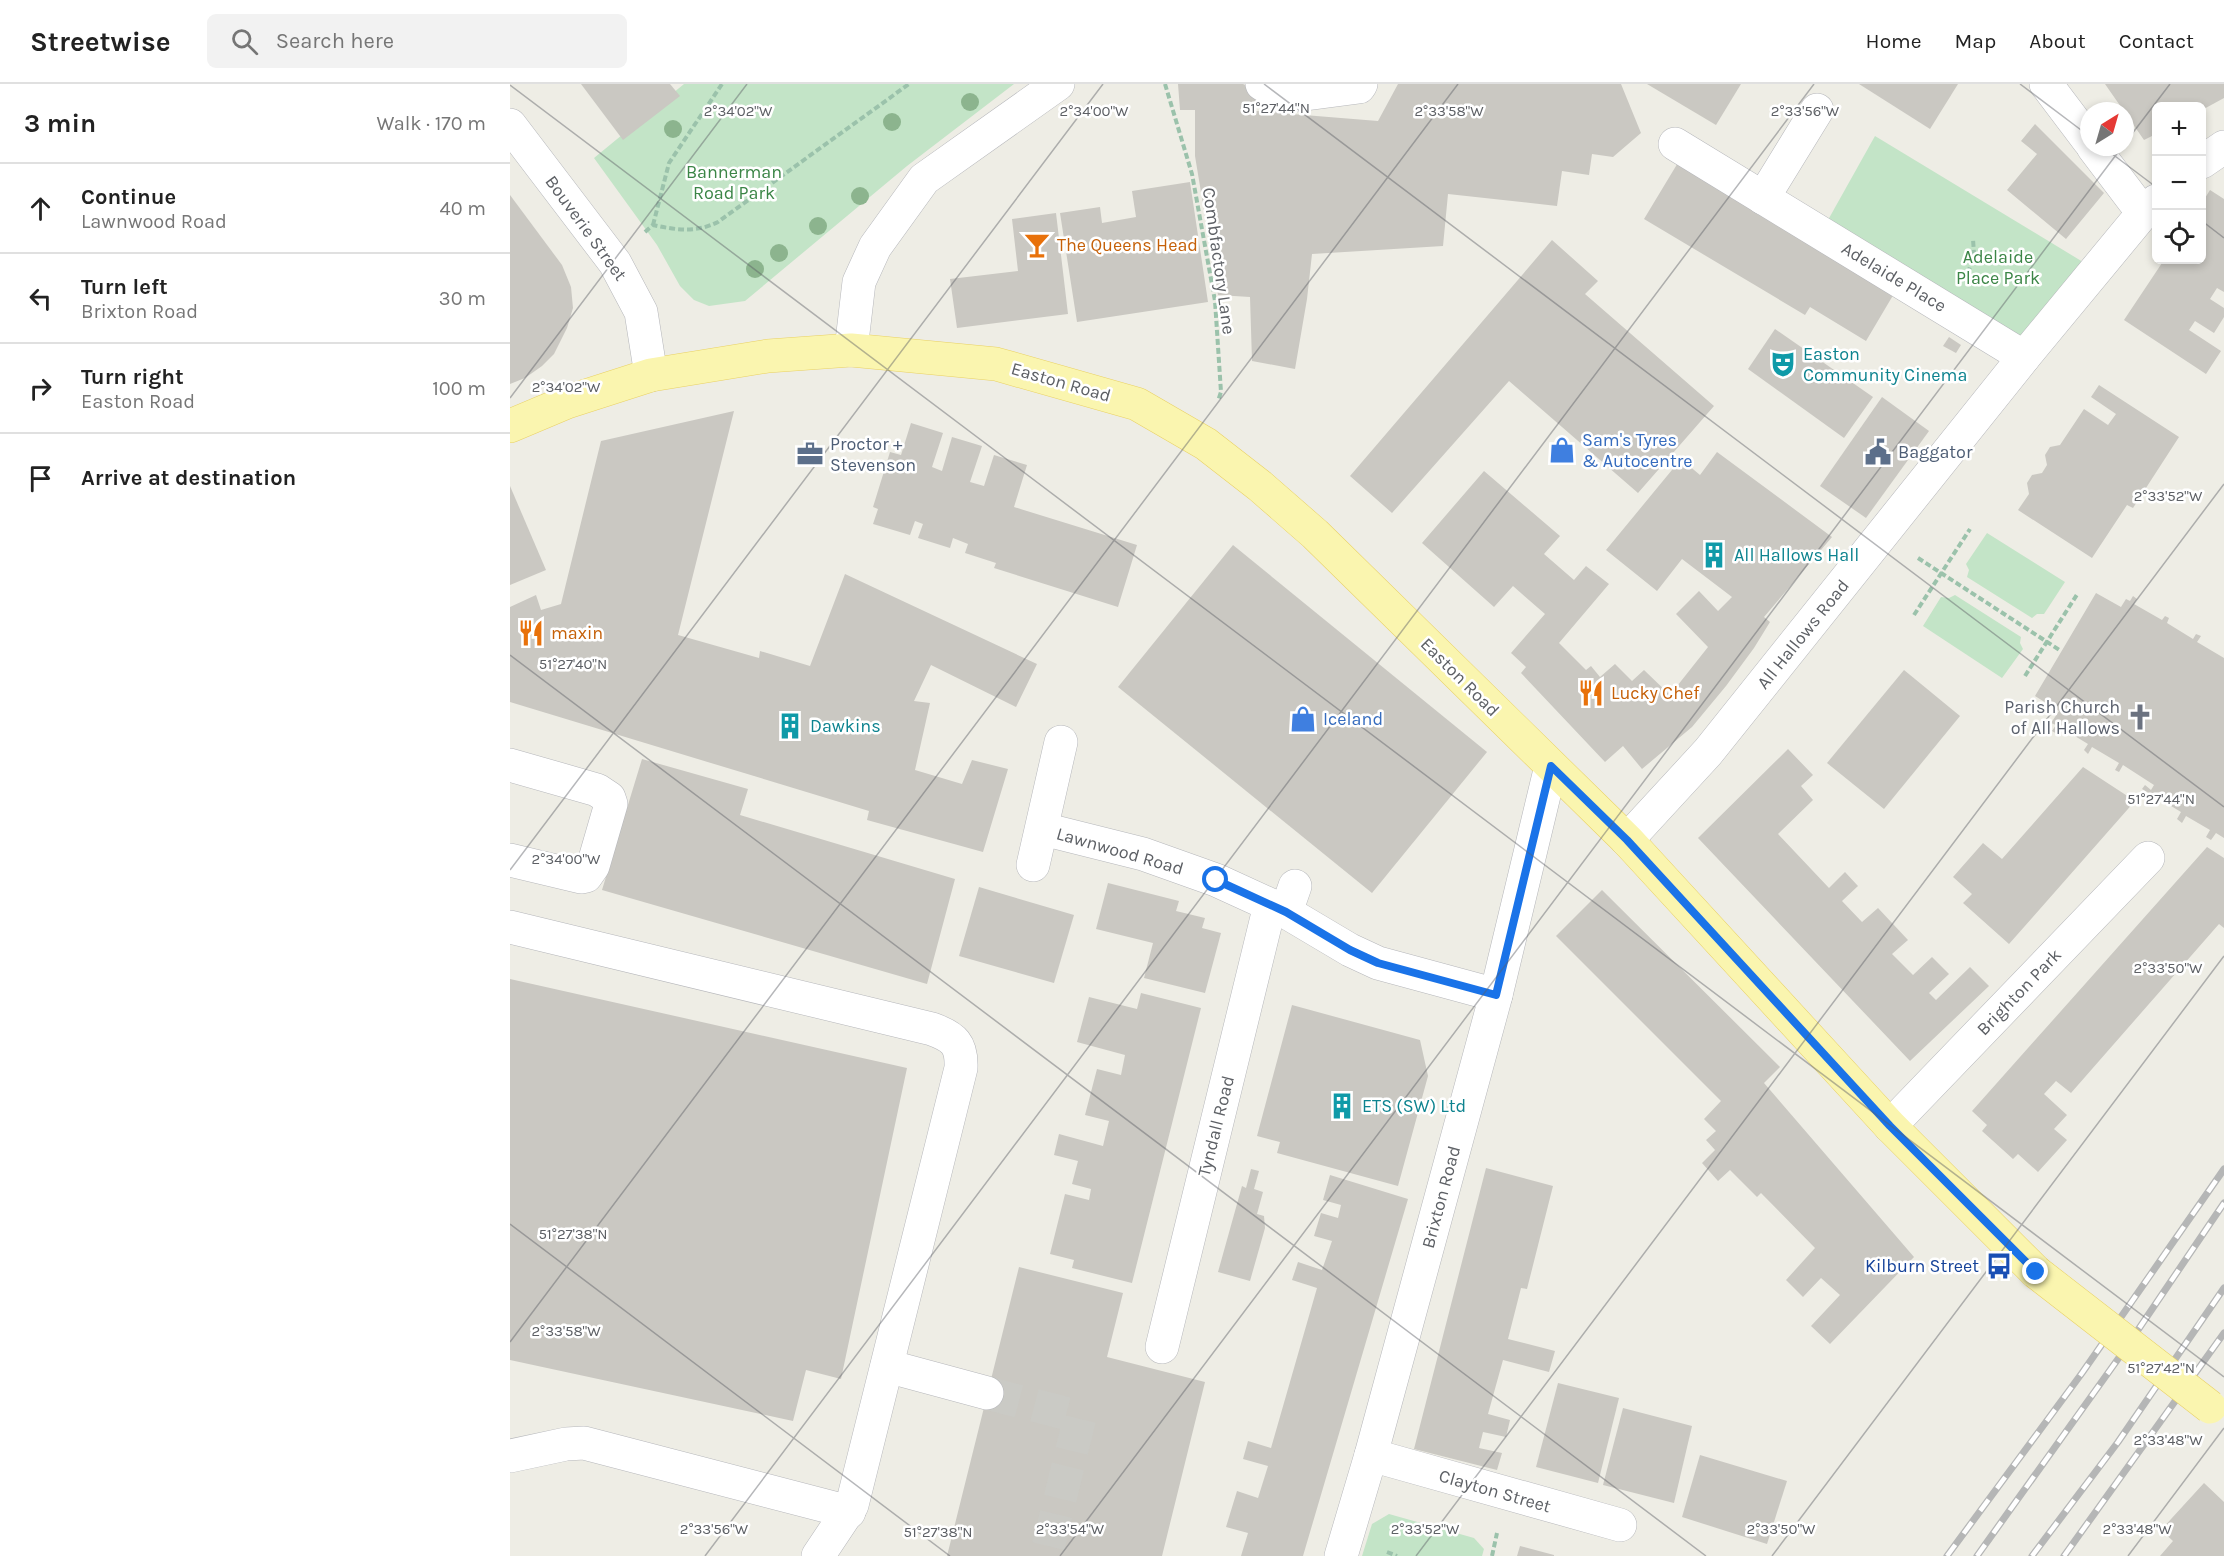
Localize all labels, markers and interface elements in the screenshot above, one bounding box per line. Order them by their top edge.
search box [207,14,627,68]
text: Streetwise [30,25,171,58]
icon: search [228,25,261,58]
text: Search here [276,28,394,54]
text: Home [1866,29,1922,53]
text: Map [1955,29,1996,53]
text: About [2029,29,2086,53]
text: Contact [2119,29,2194,53]
text: 51°27'44"N [1242,99,1310,117]
text: 2°34'02"W [704,102,773,120]
text: 2°34'00"W [1060,102,1129,120]
text: 2°33'58"W [1414,102,1484,120]
text: 2°33'56"W [1771,102,1840,120]
north arrow [2080,102,2134,156]
map controls [2152,102,2206,264]
button: + [2152,102,2206,156]
text: 3 min [24,108,96,139]
text: Walk · 170 m [376,112,486,135]
button: − [2152,156,2206,210]
park label: Bannerman Road Park [686,161,782,204]
street label: Bouverie Street [540,171,632,285]
text: Continue [81,184,176,210]
street label: Combfactory Lane [1198,186,1240,336]
icon: ahead [24,192,57,225]
text: 40 m [440,197,486,220]
text: Lawnwood Road [81,210,227,233]
button: locate [2152,210,2206,264]
bar icon: The Queens Head [1022,230,1052,260]
place label: The Queens Head [1057,234,1198,256]
street label: Adelaide Place [1838,237,1950,317]
park label: Adelaide Place Park [1956,246,2040,289]
text: Turn left [81,274,168,300]
icon: left [24,282,57,315]
text: 30 m [439,287,486,310]
text: Brixton Road [81,300,198,323]
place label: Easton Community Cinema [1803,343,1967,386]
theatre icon: Easton Community Cinema [1768,349,1798,379]
street label: Easton Road [1009,357,1113,407]
text: Turn right [81,364,184,390]
icon: right [24,372,57,405]
text: 100 m [432,377,486,400]
text: 2°34'02"W [532,378,601,396]
text: Easton Road [81,390,195,413]
place label: Sam's Tyres & Autocentre [1582,429,1693,472]
place label: Proctor + Stevenson [830,433,916,476]
shop icon: Sam's Tyres & Autocentre [1547,435,1577,465]
public building icon: Baggator [1863,437,1893,467]
office icon: Proctor + Stevenson [795,439,825,469]
place label: Baggator [1898,441,1973,463]
icon: arrive [24,462,57,495]
text: Arrive at destination [81,465,296,491]
text: 2°33'52"W [2134,487,2203,505]
building icon: All Hallows Hall [1699,540,1729,570]
place label: All Hallows Hall [1734,544,1859,566]
street label: All Hallows Road [1752,575,1854,693]
restaurant icon: maxin [516,618,546,648]
place label: maxin [551,622,603,644]
street label: Easton Road [1416,633,1504,721]
text: 51°27'40"N [539,655,607,673]
restaurant icon: Lucky Chef [1576,678,1606,708]
place label: Lucky Chef [1611,682,1700,704]
place label: Parish Church of All Hallows [2004,696,2120,739]
church icon: Parish Church of All Hallows [2125,702,2155,732]
shop icon: Iceland [1288,704,1318,734]
place label: Iceland [1323,708,1383,730]
building icon: Dawkins [775,711,805,741]
place label: Dawkins [810,715,881,737]
text: 51°27'44"N [2127,790,2195,808]
street label: Lawnwood Road [1054,822,1186,880]
text: 2°34'00"W [532,850,601,868]
route start [1202,866,1228,892]
street label: Brighton Park [1972,944,2066,1040]
text: 2°33'50"W [2134,959,2203,977]
street label: Tyndall Road [1193,1073,1239,1179]
building icon: ETS (SW) Ltd [1327,1091,1357,1121]
place label: ETS (SW) Ltd [1362,1095,1466,1117]
street label: Brixton Road [1417,1143,1465,1251]
text: 51°27'38"N [538,1225,608,1243]
bus stop icon: Kilburn Street [1984,1251,2014,1281]
place label: Kilburn Street [1865,1255,1979,1277]
route end [2022,1258,2048,1284]
text: 2°33'58"W [531,1322,601,1340]
text: 51°27'42"N [2127,1359,2195,1377]
text: 2°33'48"W [2133,1431,2203,1449]
street label: Clayton Street [1436,1465,1554,1518]
text: 2°33'56"W [680,1520,749,1538]
text: 2°33'54"W [1036,1520,1105,1538]
text: 2°33'52"W [1391,1520,1460,1538]
text: 2°33'50"W [1747,1520,1816,1538]
text: 2°33'48"W [2102,1520,2172,1538]
text: 51°27'38"N [903,1523,973,1541]

